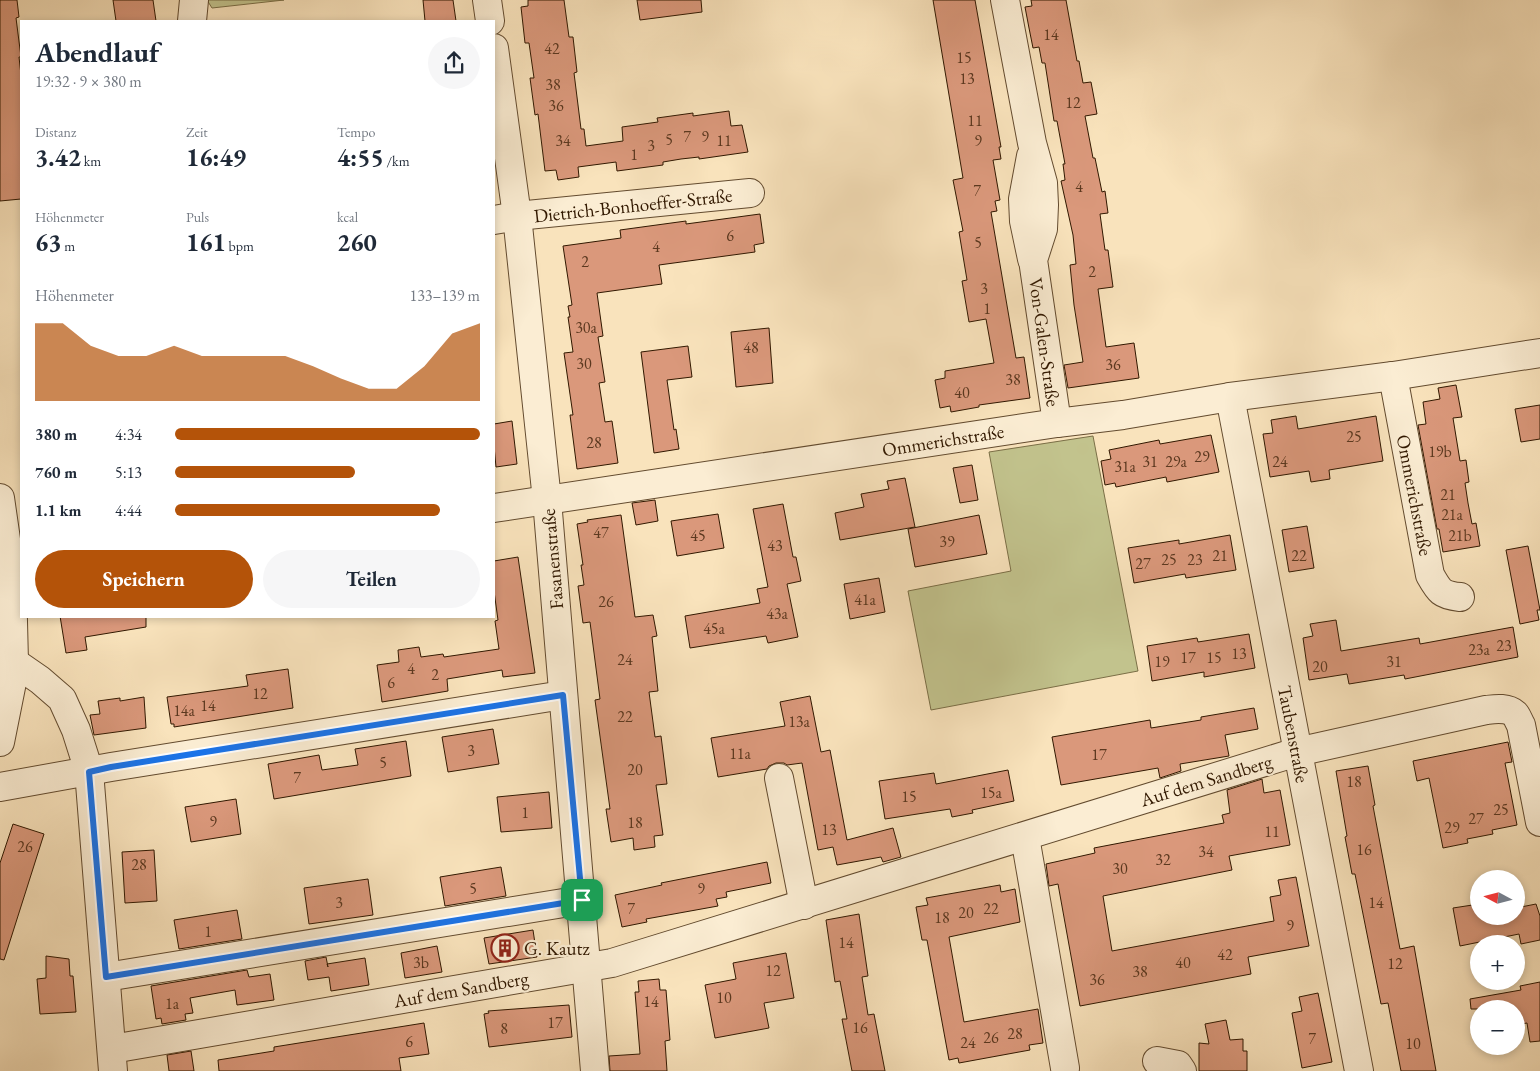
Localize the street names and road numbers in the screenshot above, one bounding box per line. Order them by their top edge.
street label: Dietrich-Bonhoeffer-Straße [533,183,734,228]
street label: Von-Galen-Straße [1023,276,1066,408]
street label: Ommerichstraße [880,419,1006,462]
street label: Ommerichstraße [1391,432,1439,558]
street label: Fasanenstraße [536,508,569,610]
street label: Taubenstraße [1272,683,1315,785]
street label: Auf dem Sandberg [1136,748,1276,813]
street label: Auf dem Sandberg [391,965,531,1014]

